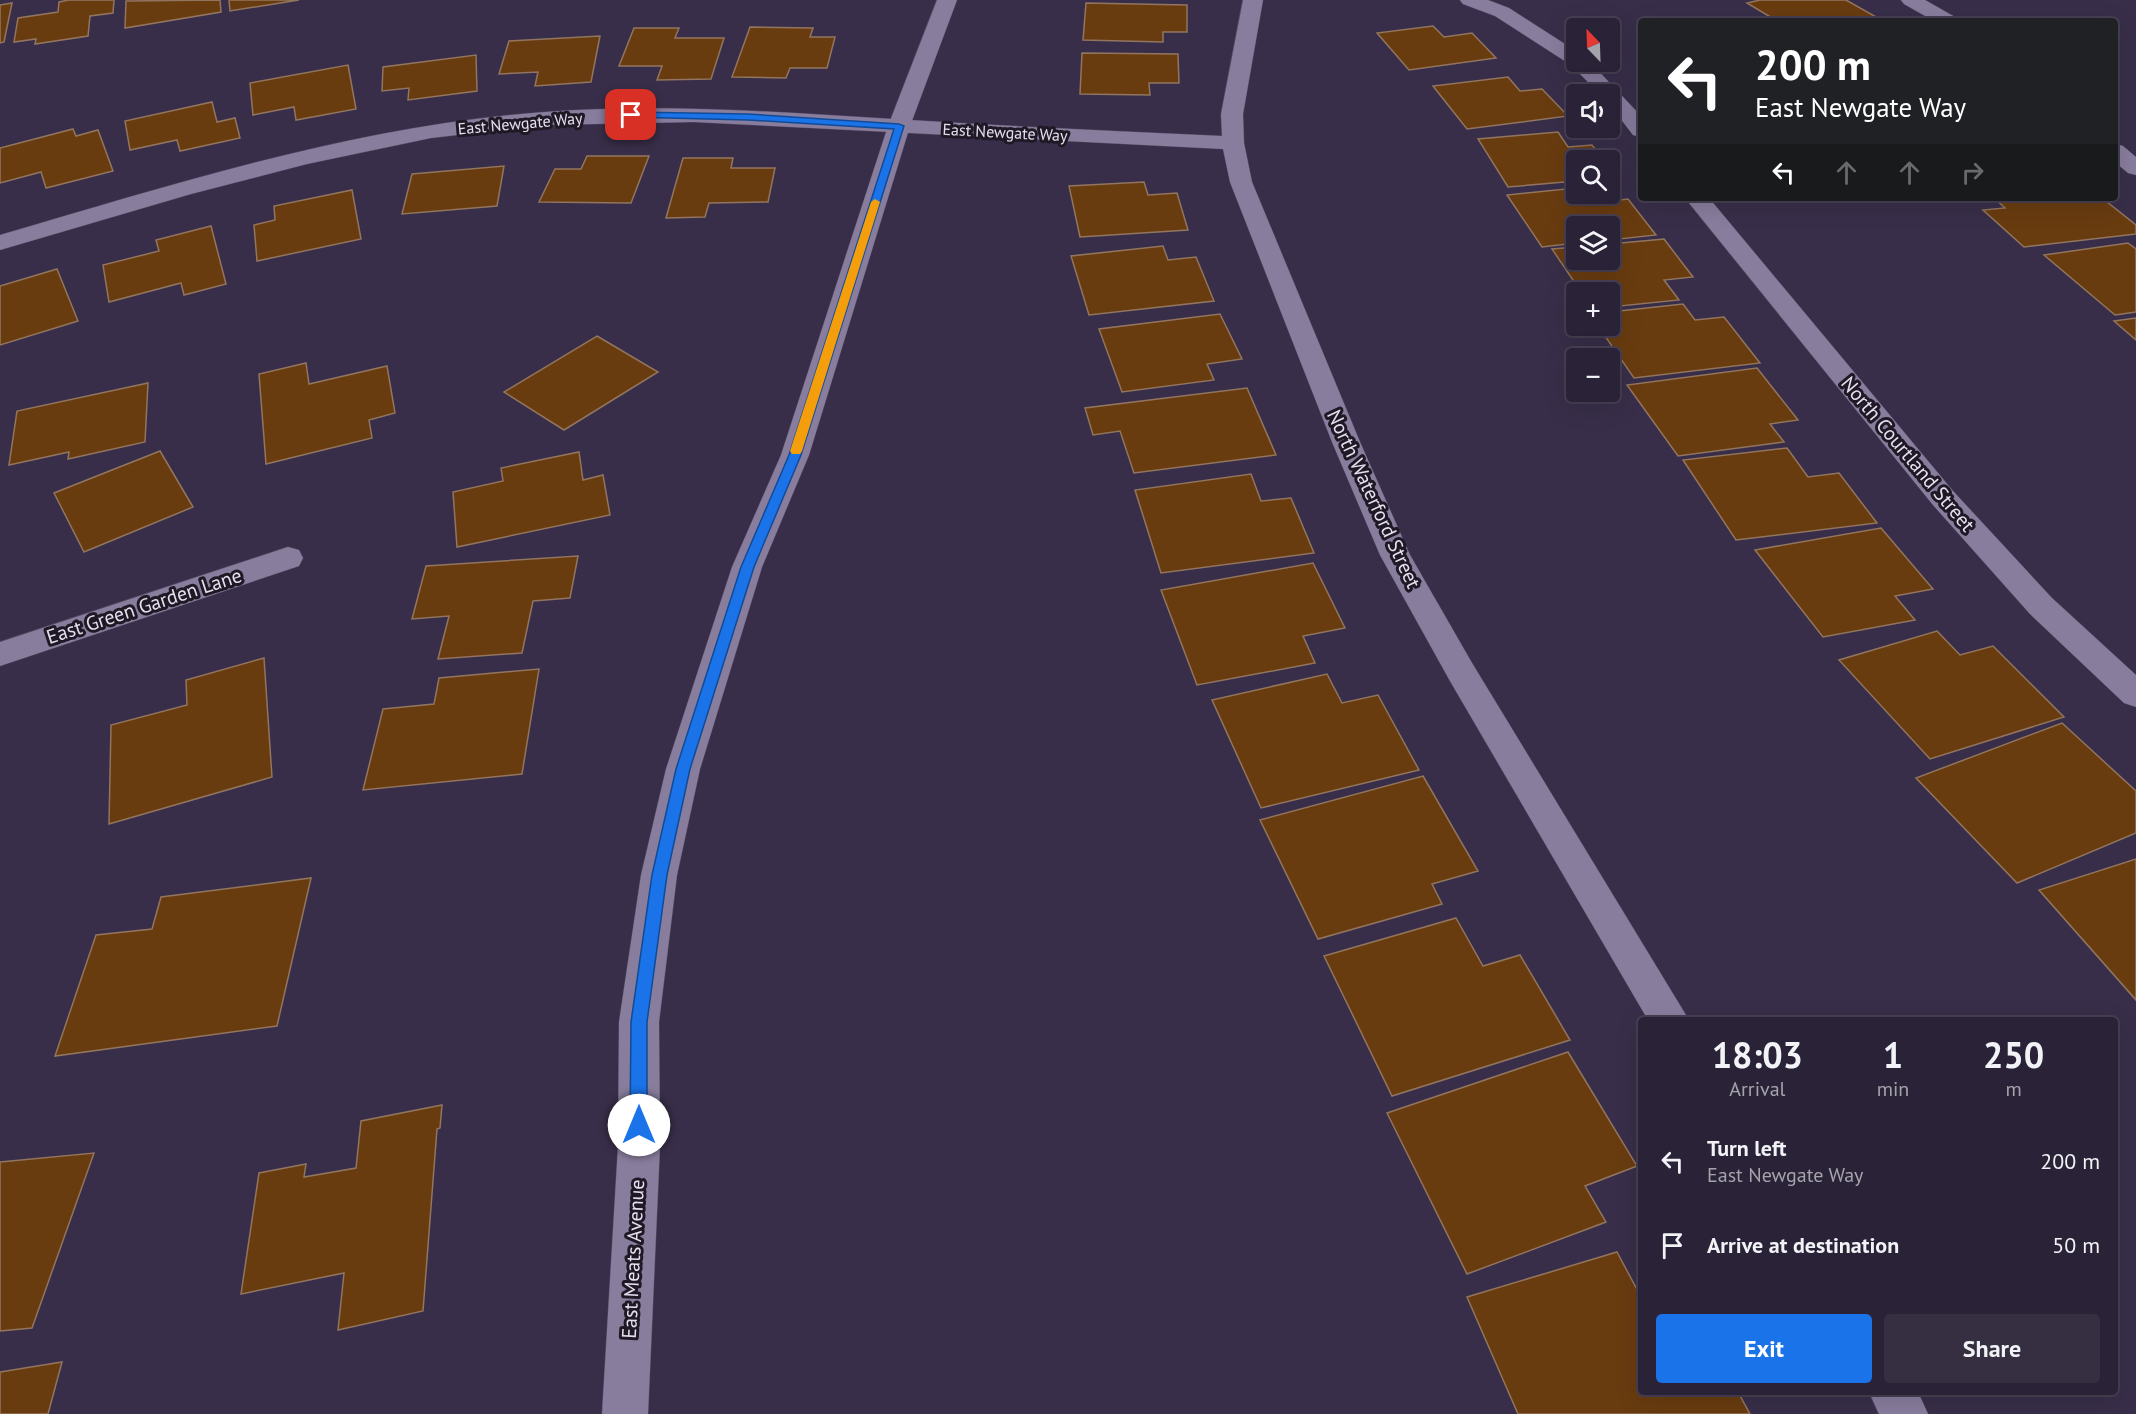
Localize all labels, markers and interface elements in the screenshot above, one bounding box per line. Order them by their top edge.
north arrow [1566,18,1620,72]
map controls [1566,18,1620,402]
text: 200 m [1755,37,1871,92]
icon: left [1656,42,1734,120]
button: sound [1566,84,1620,138]
pin [605,89,656,140]
text: East Newgate Way [1755,90,1966,124]
icon: arrive [614,98,647,131]
street label: East Newgate Way [457,108,584,138]
street label: East Newgate Way [942,119,1069,145]
button: search [1566,150,1620,204]
icon: left [1767,156,1800,189]
icon: ahead [1830,156,1863,189]
icon: ahead [1893,156,1926,189]
icon: right [1956,156,1989,189]
button: layers [1566,216,1620,270]
button: + [1566,282,1620,336]
button: − [1566,348,1620,402]
street label: North Courtland Street [1835,371,1981,537]
street label: North Waterford Street [1321,405,1427,593]
street label: East Green Garden Lane [43,562,245,650]
text: 18:03 [1712,1031,1803,1078]
text: 1 [1883,1031,1903,1078]
text: 250 [1983,1031,2044,1078]
text: Arrival [1729,1076,1785,1102]
text: min [1877,1076,1909,1102]
text: m [2006,1076,2022,1102]
position arrow [607,1093,671,1157]
text: Turn left [1707,1134,1787,1162]
icon: left [1656,1145,1689,1178]
text: 200 m [2040,1147,2100,1175]
text: East Newgate Way [1707,1162,1863,1188]
street label: East Meats Avenue [616,1179,650,1339]
icon: arrive [1656,1229,1689,1262]
text: Arrive at destination [1707,1231,1899,1259]
text: 50 m [2052,1231,2100,1259]
button: Exit [1656,1314,1872,1383]
button: Share [1884,1314,2100,1383]

